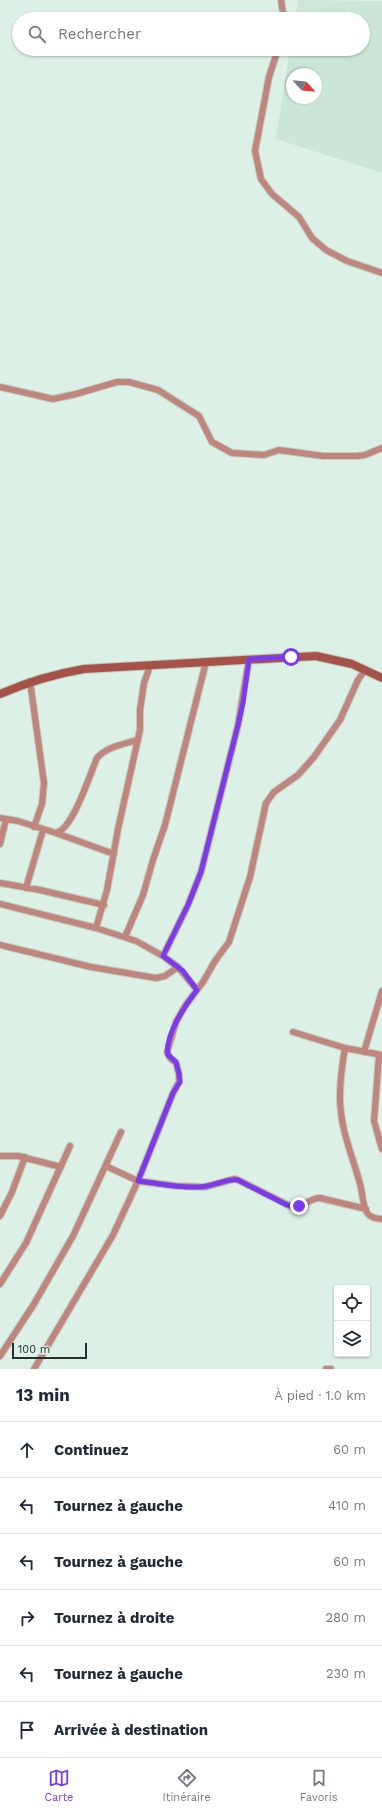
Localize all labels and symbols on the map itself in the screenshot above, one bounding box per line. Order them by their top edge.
north arrow [286,68,322,104]
route start [282,648,300,666]
route end [290,1197,308,1215]
scale bar [12,1341,87,1360]

